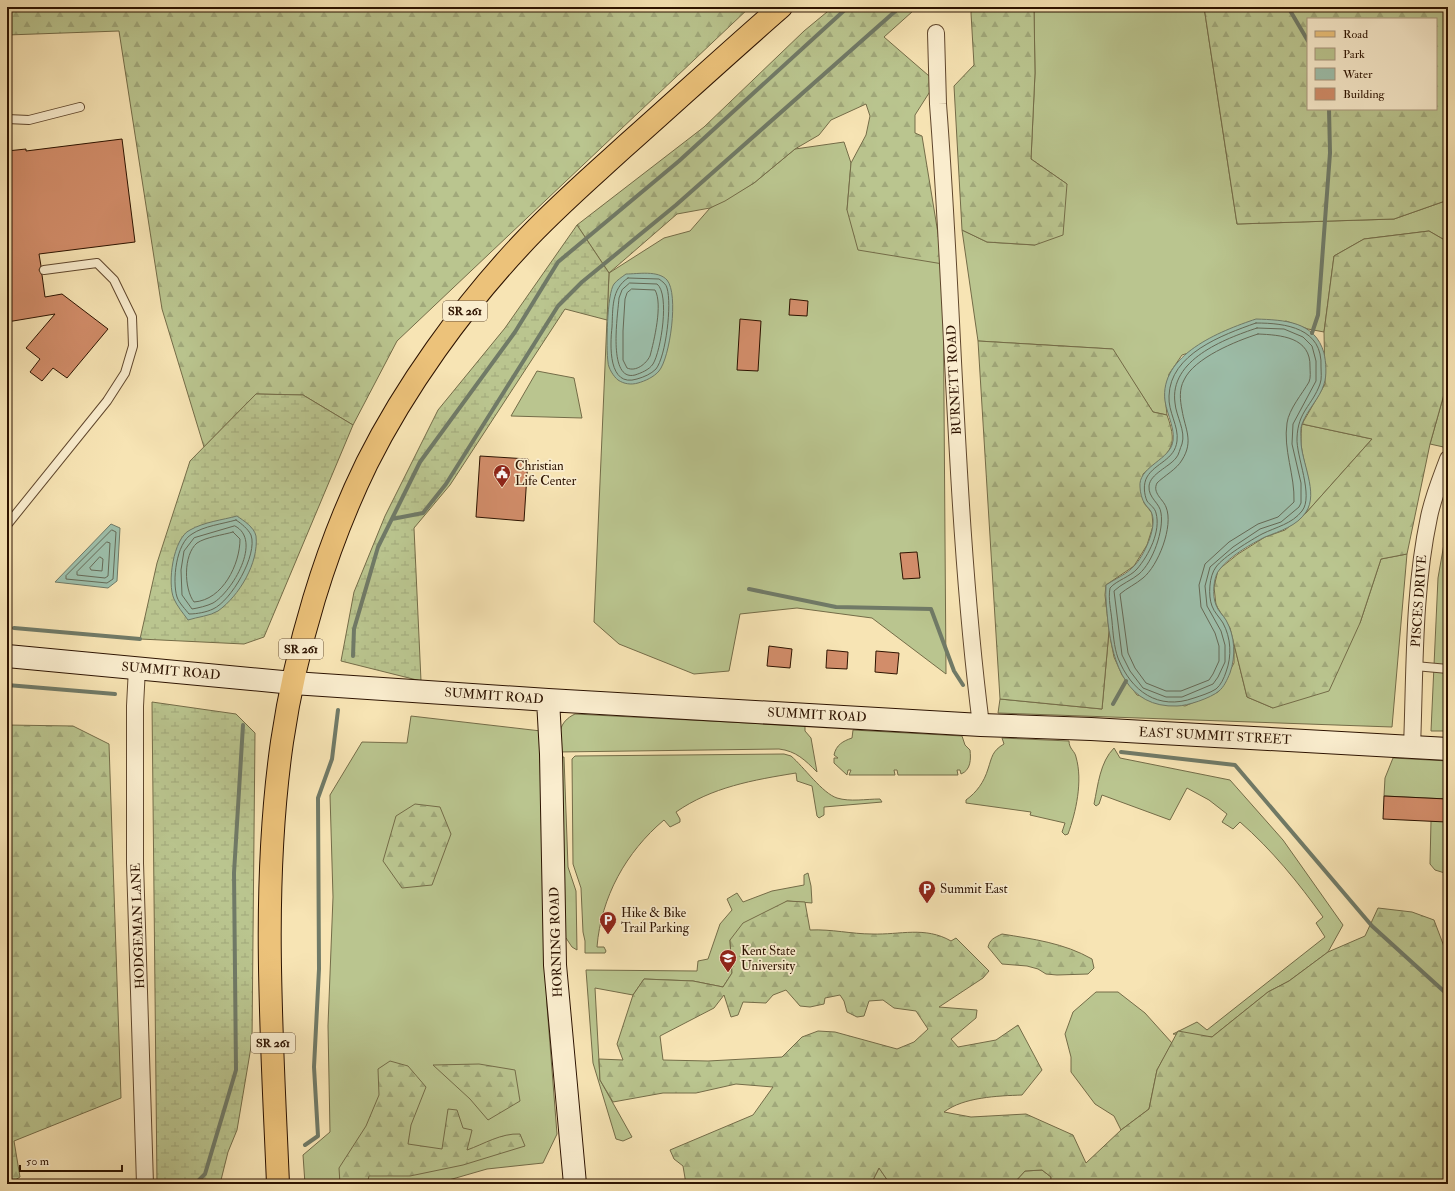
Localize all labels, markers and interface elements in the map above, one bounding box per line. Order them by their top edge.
legend [1307,18,1437,110]
text: Road [1343,27,1368,42]
text: Park [1343,47,1365,62]
text: Water [1342,67,1373,82]
text: Building [1343,87,1386,102]
road number: SR 261 [443,301,487,321]
street label: BURNETT ROAD [943,325,965,435]
place label: Christian Life Center [515,458,576,489]
public building icon: Christian Life Center [492,463,512,488]
street label: PISCES DRIVE [1408,554,1430,648]
road number: SR 261 [279,639,323,659]
street label: SUMMIT ROAD [121,659,221,683]
street label: SUMMIT ROAD [444,685,544,707]
street label: SUMMIT ROAD [767,704,867,726]
street label: EAST SUMMIT STREET [1138,724,1292,748]
street label: HODGEMAN LANE [128,863,148,989]
parking icon: Summit East [917,879,937,904]
place label: Summit East [940,881,1008,897]
street label: HORNING ROAD [546,886,566,998]
place label: Hike & Bike Trail Parking [621,905,690,936]
parking icon: Hike & Bike Trail Parking [598,910,618,935]
place label: Kent State University [741,943,796,975]
school or university icon: Kent State University [718,948,738,973]
road number: SR 261 [251,1033,295,1053]
scale bar [20,1147,122,1173]
text: 50 m [26,1154,50,1169]

